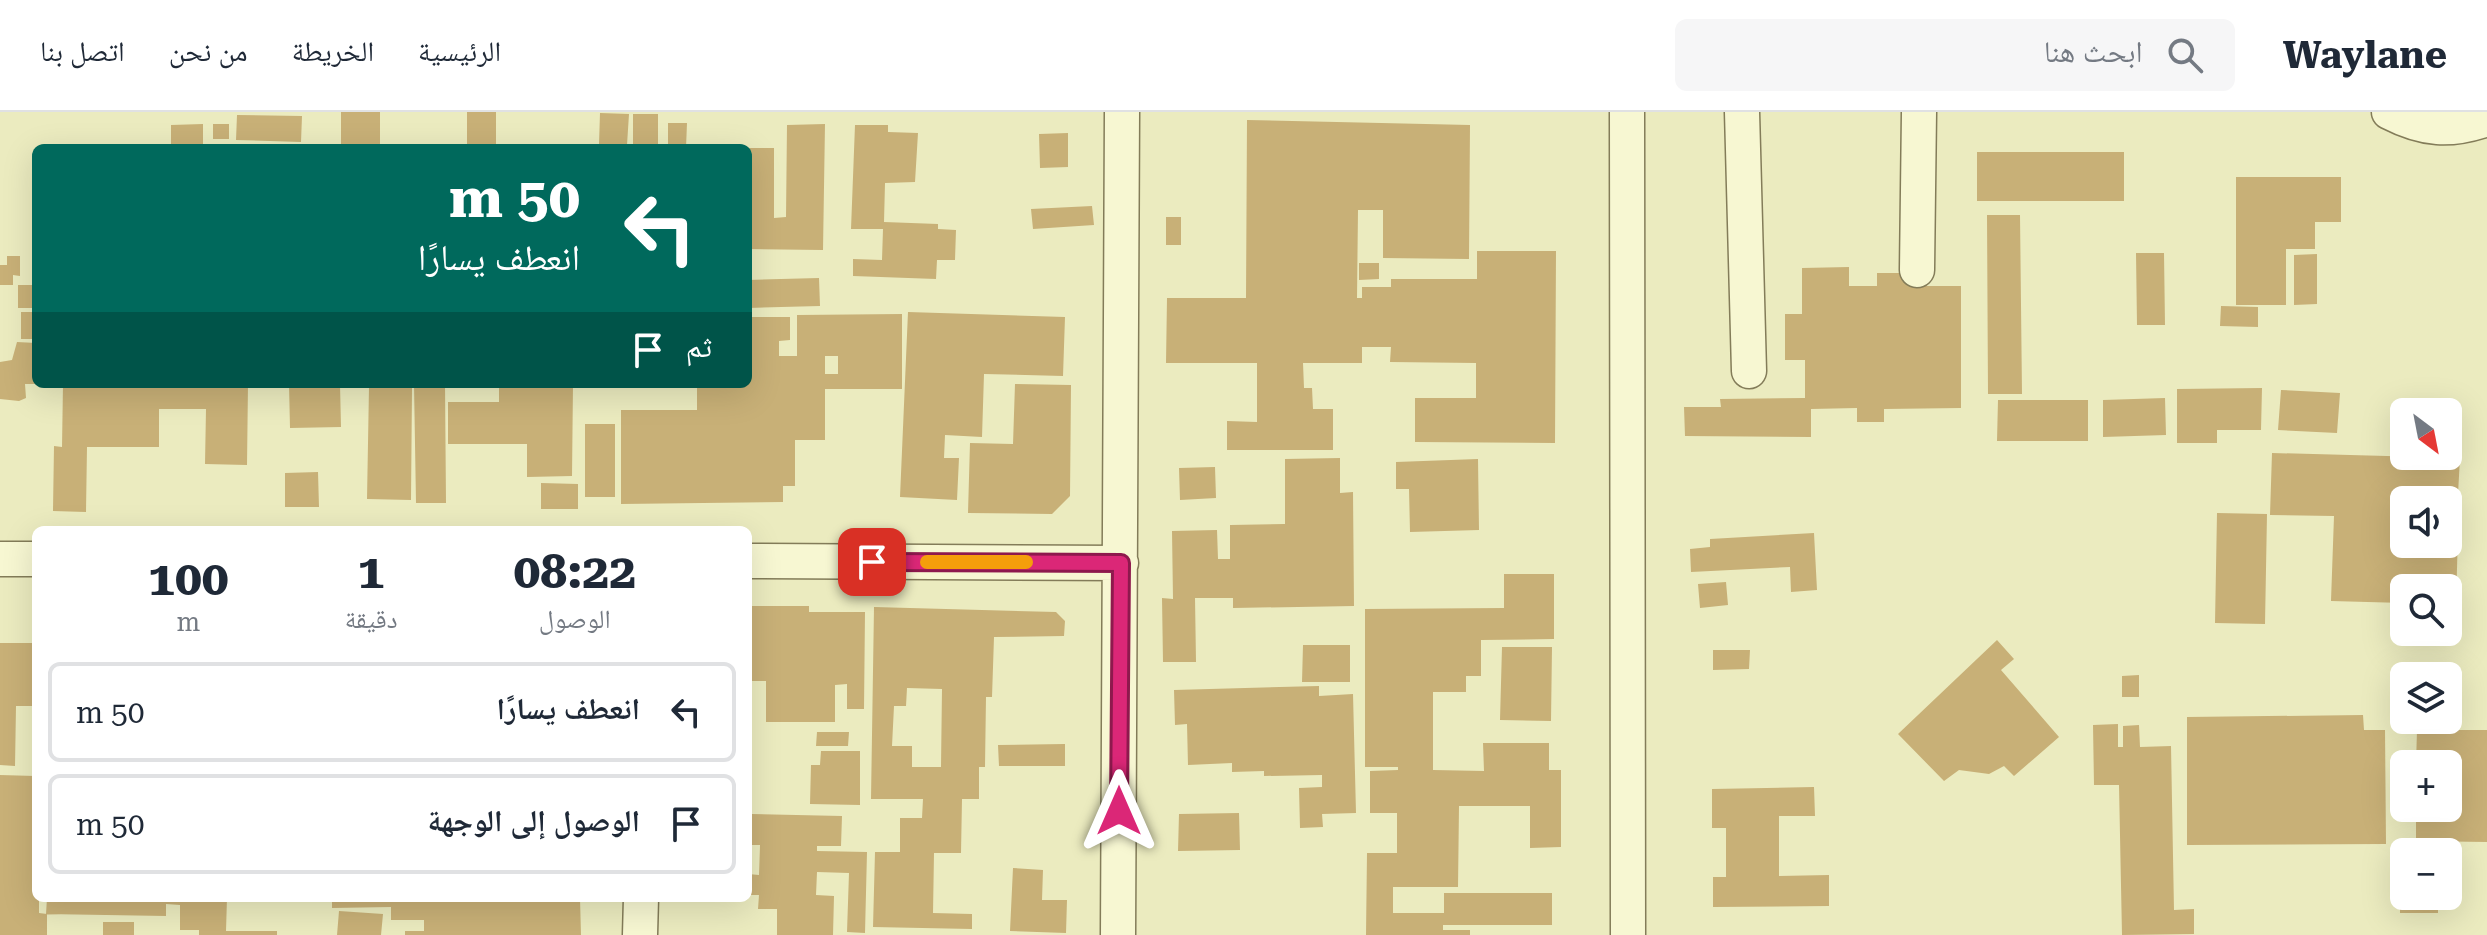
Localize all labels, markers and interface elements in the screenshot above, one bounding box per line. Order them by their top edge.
search box [1675,19,2235,91]
icon: search [2163,33,2207,77]
text: Waylane [2283,33,2447,77]
text: ابحث هنا [2044,34,2143,69]
text: اتصل بنا [40,35,125,68]
text: من نحن [169,35,248,68]
text: الخريطة [292,35,374,68]
text: الرئيسية [418,35,501,68]
text: 50 m [449,165,580,231]
icon: left [608,176,712,280]
text: انعطف يسارًا [418,237,580,279]
icon: arrive [626,328,670,372]
text: ثم [686,329,712,364]
north arrow [2390,398,2462,470]
map controls [2390,398,2462,910]
button: sound [2390,486,2462,558]
pin [838,528,906,596]
icon: arrive [850,540,894,584]
text: 1 [358,544,385,600]
text: 08:22 [513,544,636,600]
text: 100 [148,551,229,607]
button: search [2390,574,2462,646]
text: دقيقة [345,604,397,634]
text: الوصول [539,604,611,634]
text: m [176,607,200,637]
button: layers [2390,662,2462,734]
icon: left [664,690,708,734]
text: انعطف يسارًا [496,691,640,726]
text: 50 m [76,695,145,730]
button: + [2390,750,2462,822]
position arrow [1077,769,1161,853]
icon: arrive [664,802,708,846]
text: الوصول إلى الوجهة [428,803,640,838]
text: 50 m [76,807,145,842]
button: − [2390,838,2462,910]

